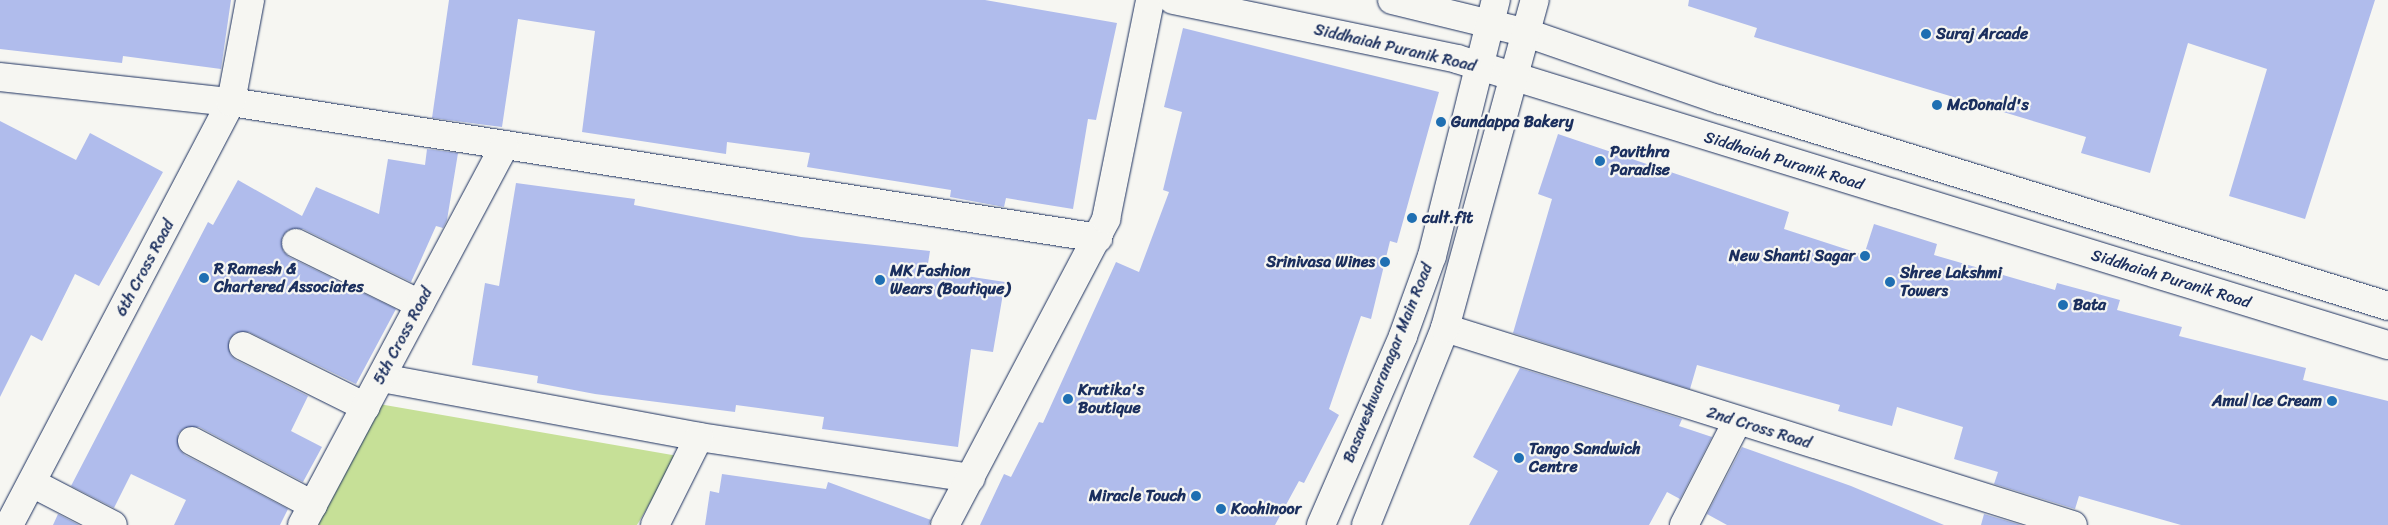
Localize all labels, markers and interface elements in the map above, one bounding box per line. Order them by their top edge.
street label: Siddhaiah Puranik Road [1312,20,1478,76]
place label: Suraj Arcade [1936,24,2028,44]
marker: Suraj Arcade [1920,28,1932,40]
place label: McDonald's [1947,95,2029,115]
marker: McDonald's [1931,99,1943,111]
place label: Gundappa Bakery [1451,112,1573,132]
marker: Gundappa Bakery [1435,116,1447,128]
street label: Siddhaiah Puranik Road [1702,128,1866,194]
place label: Pavithra Paradise [1610,142,1670,180]
marker: Pavithra Paradise [1594,155,1606,167]
place label: cult.fit [1422,208,1473,228]
marker: cult.fit [1406,212,1418,224]
street label: 6th Cross Road [112,217,178,319]
place label: New Shanti Sagar [1730,246,1855,266]
street label: Siddhaiah Puranik Road [2089,246,2253,312]
marker: New Shanti Sagar [1859,250,1871,262]
place label: Srinivasa Wines [1265,252,1375,272]
marker: Srinivasa Wines [1379,256,1391,268]
place label: R Ramesh & Chartered Associates [214,259,365,297]
street label: Basaveshwaranagar Main Road [1339,260,1437,466]
place label: MK Fashion Wears (Boutique) [890,261,1011,299]
place label: Shree Lakshmi Towers [1900,263,2002,301]
marker: R Ramesh & Chartered Associates [198,272,210,284]
marker: MK Fashion Wears (Boutique) [874,274,886,286]
marker: Shree Lakshmi Towers [1884,276,1896,288]
street label: 5th Cross Road [370,285,436,387]
place label: Bata [2073,295,2106,315]
marker: Bata [2057,299,2069,311]
place label: Krutika's Boutique [1078,380,1144,418]
place label: Amul Ice Cream [2210,391,2322,411]
marker: Krutika's Boutique [1062,393,1074,405]
marker: Amul Ice Cream [2326,395,2338,407]
street label: 2nd Cross Road [1705,403,1813,453]
place label: Tango Sandwich Centre [1529,439,1640,477]
marker: Tango Sandwich Centre [1513,452,1525,464]
place label: Miracle Touch [1089,486,1186,506]
marker: Miracle Touch [1190,490,1202,502]
place label: Koohinoor [1231,499,1301,519]
marker: Koohinoor [1215,503,1227,515]

